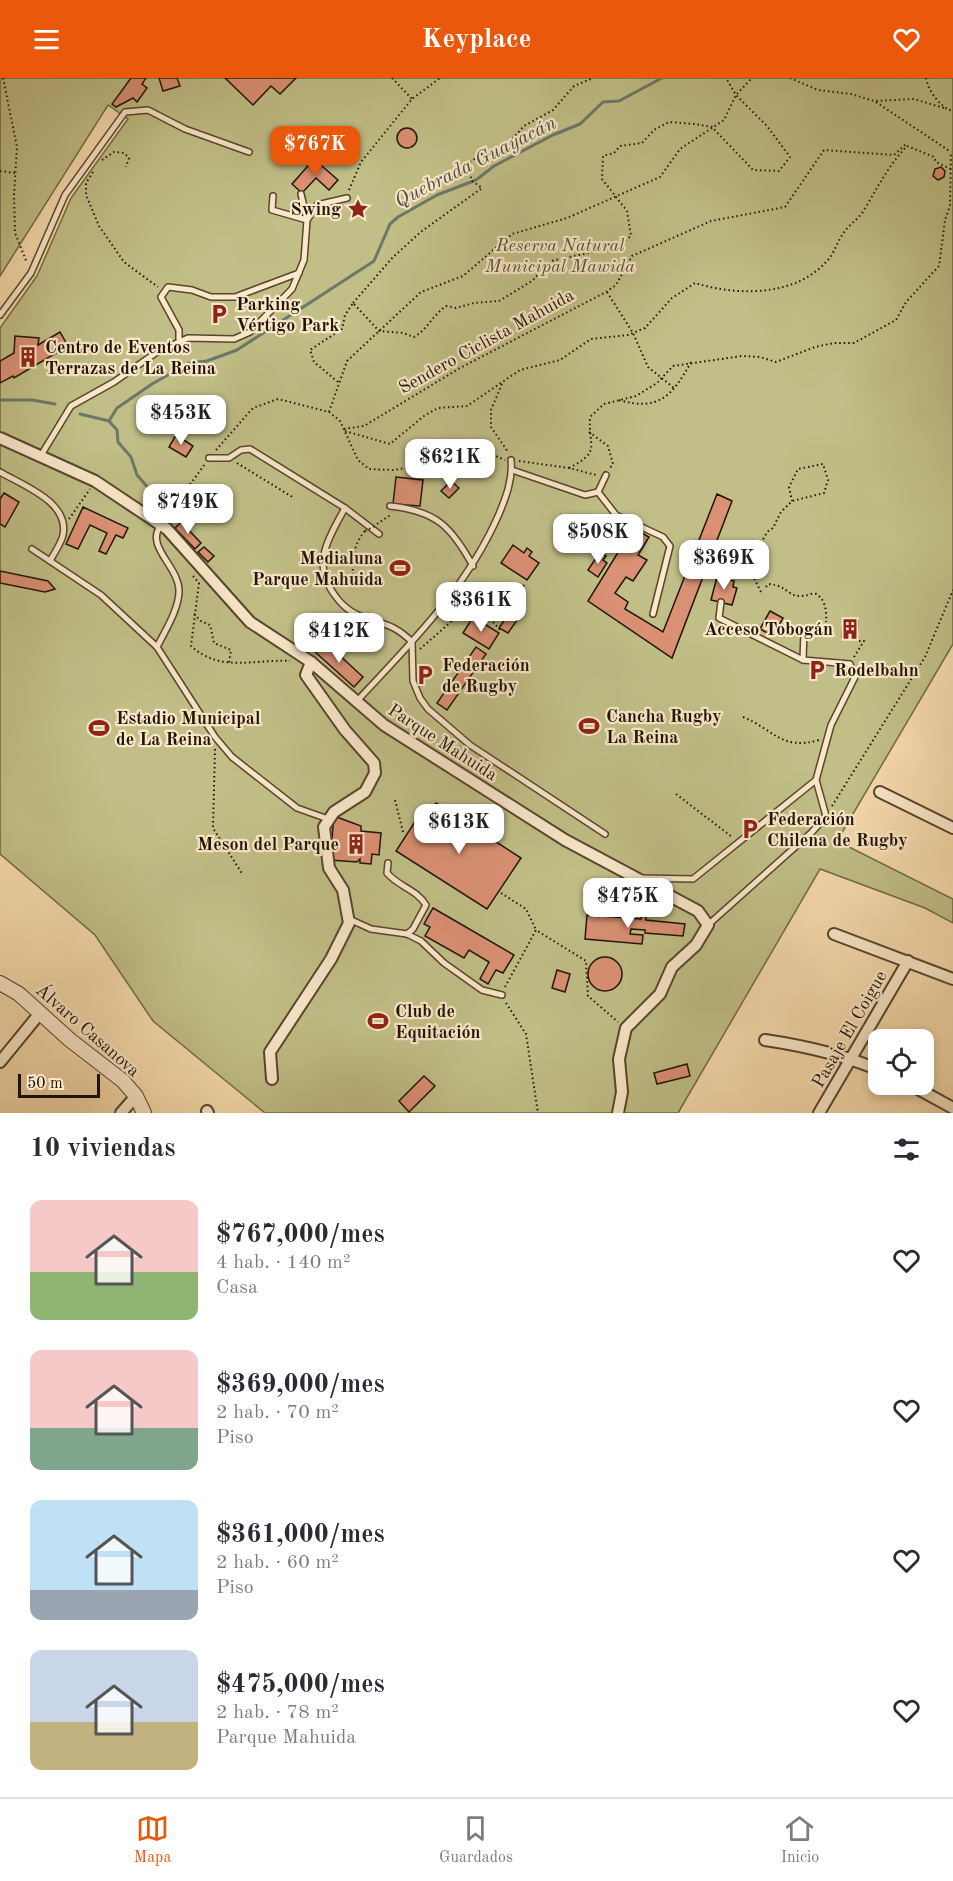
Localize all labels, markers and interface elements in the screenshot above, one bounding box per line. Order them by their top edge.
icon: menu [30,23,63,56]
icon: heart [890,23,923,56]
text: Keyplace [422,26,531,53]
water label: Quebrada Guayacán [392,113,560,212]
pin: $767K [273,126,357,177]
text: $767K [284,135,346,155]
place icon: Swing [346,197,370,221]
place label: Swing [291,201,341,219]
park label: Reserva Natural Municipal Mawida [484,237,635,276]
street label: Sendero Ciclista Mahuida [396,286,577,398]
place label: Parking Vértigo Park [236,296,339,335]
parking icon: Parking Vértigo Park [207,302,231,326]
place label: Centro de Eventos Terrazas de La Reina [45,339,216,378]
building icon: Centro de Eventos Terrazas de La Reina [16,345,40,369]
pin: $453K [139,395,223,446]
text: $453K [150,404,212,424]
pin: $621K [408,439,492,490]
text: $621K [419,448,481,468]
pin: $749K [146,484,230,535]
text: $749K [157,493,219,513]
pin: $508K [556,514,640,565]
text: $508K [567,523,629,543]
pin: $369K [682,540,766,591]
text: $369K [693,549,755,569]
place label: Medialuna Parque Mahuida [252,550,383,589]
sports icon: Medialuna Parque Mahuida [388,556,412,580]
pin: $361K [439,582,523,633]
text: $361K [450,591,512,611]
pin: $412K [297,613,381,664]
building icon: Acceso Tobogán [838,617,862,641]
place label: Acceso Tobogán [704,621,833,639]
text: $412K [308,622,370,642]
place label: Federación de Rugby [442,657,530,696]
parking icon: Rodelbahn [805,658,829,682]
place label: Rodelbahn [834,662,919,680]
parking icon: Federación de Rugby [413,663,437,687]
street label: Parque Mahuida [385,701,500,785]
place label: Cancha Rugby La Reina [606,708,722,747]
place label: Estadio Municipal de La Reina [116,710,261,749]
sports icon: Cancha Rugby La Reina [577,714,601,738]
sports icon: Estadio Municipal de La Reina [87,716,111,740]
pin: $613K [417,804,501,855]
place label: Federación Chilena de Rugby [767,811,908,850]
text: $613K [428,813,490,833]
parking icon: Federación Chilena de Rugby [738,817,762,841]
building icon: Meson del Parque [344,832,368,856]
place label: Meson del Parque [197,836,339,854]
pin: $475K [586,878,670,929]
text: $475K [597,887,659,907]
street label: Pasaje El Coigue [809,968,891,1091]
street label: Álvaro Casanova [32,978,145,1081]
place label: Club de Equitación [395,1003,481,1042]
sports icon: Club de Equitación [366,1009,390,1033]
map controls [868,1029,934,1095]
button: locate [868,1029,934,1095]
scale bar [18,1071,100,1098]
text: 50 m [27,1076,63,1092]
icon: filters [890,1133,923,1166]
text: 10 viviendas [30,1136,176,1162]
text: $767,000/mes [216,1222,385,1248]
icon: home [78,1224,150,1296]
icon: heart [890,1244,923,1277]
text: 4 hab. · 140 m² [216,1253,350,1273]
text: Casa [216,1278,258,1298]
text: $369,000/mes [216,1372,385,1398]
icon: home [78,1374,150,1446]
icon: heart [890,1394,923,1427]
text: 2 hab. · 70 m² [216,1403,339,1423]
text: Piso [216,1428,254,1448]
text: $361,000/mes [216,1522,385,1548]
icon: home [78,1524,150,1596]
icon: heart [890,1544,923,1577]
text: 2 hab. · 60 m² [216,1553,339,1573]
text: Piso [216,1578,254,1598]
text: $475,000/mes [216,1672,385,1698]
icon: home [78,1674,150,1746]
icon: heart [890,1694,923,1727]
text: 2 hab. · 78 m² [216,1703,339,1723]
text: Parque Mahuida [216,1728,356,1748]
tab: Mapa [134,1812,171,1868]
tab: Guardados [439,1812,513,1868]
tab: Inicio [781,1812,819,1868]

